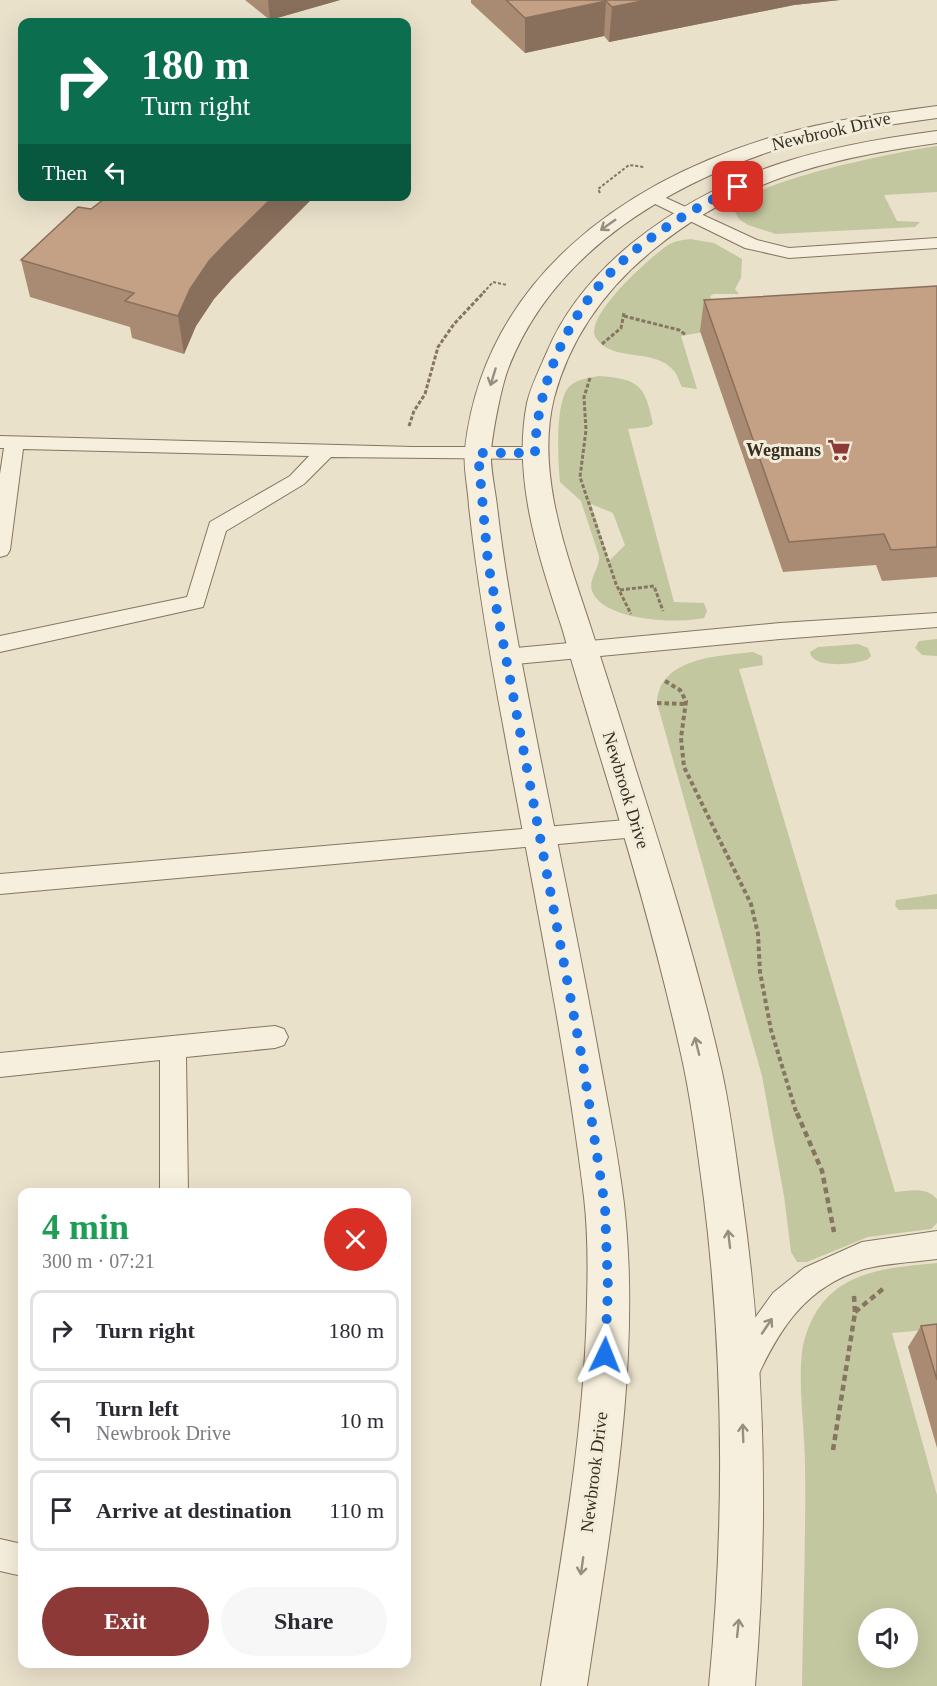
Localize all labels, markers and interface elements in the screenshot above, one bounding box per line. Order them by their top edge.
icon: right [42,42,120,120]
text: 180 m [141,42,250,88]
text: Turn right [141,91,250,121]
street label: Newbrook Drive [770,108,892,154]
icon: left [99,156,132,189]
text: Then [42,160,87,185]
pin [712,161,763,212]
icon: arrive [721,170,754,203]
one-way arrow [600,219,616,231]
one-way arrow [487,367,498,386]
supermarket icon: Wegmans [826,437,852,463]
place label: Wegmans [746,440,821,460]
street label: Newbrook Drive [599,729,653,851]
one-way arrow [690,1037,702,1056]
text: 4 min [42,1207,129,1247]
button: close [324,1208,387,1271]
one-way arrow [723,1229,734,1249]
text: 300 m · 07:21 [42,1250,155,1272]
icon: right [45,1314,78,1347]
text: Turn right [96,1318,195,1343]
text: 180 m [328,1318,384,1343]
one-way arrow [762,1318,774,1335]
position arrow [573,1323,637,1387]
text: Turn left [96,1396,179,1421]
icon: left [45,1404,78,1437]
text: 10 m [339,1408,384,1433]
street label: Newbrook Drive [577,1410,611,1534]
text: Newbrook Drive [96,1422,231,1444]
one-way arrow [737,1424,748,1444]
icon: arrive [45,1494,78,1527]
text: Arrive at destination [96,1498,292,1523]
text: 110 m [329,1498,384,1523]
one-way arrow [577,1556,588,1576]
button: Exit [42,1587,209,1656]
button: Share [221,1587,387,1656]
map controls [858,1608,918,1668]
button: sound [858,1608,918,1668]
one-way arrow [733,1618,744,1638]

